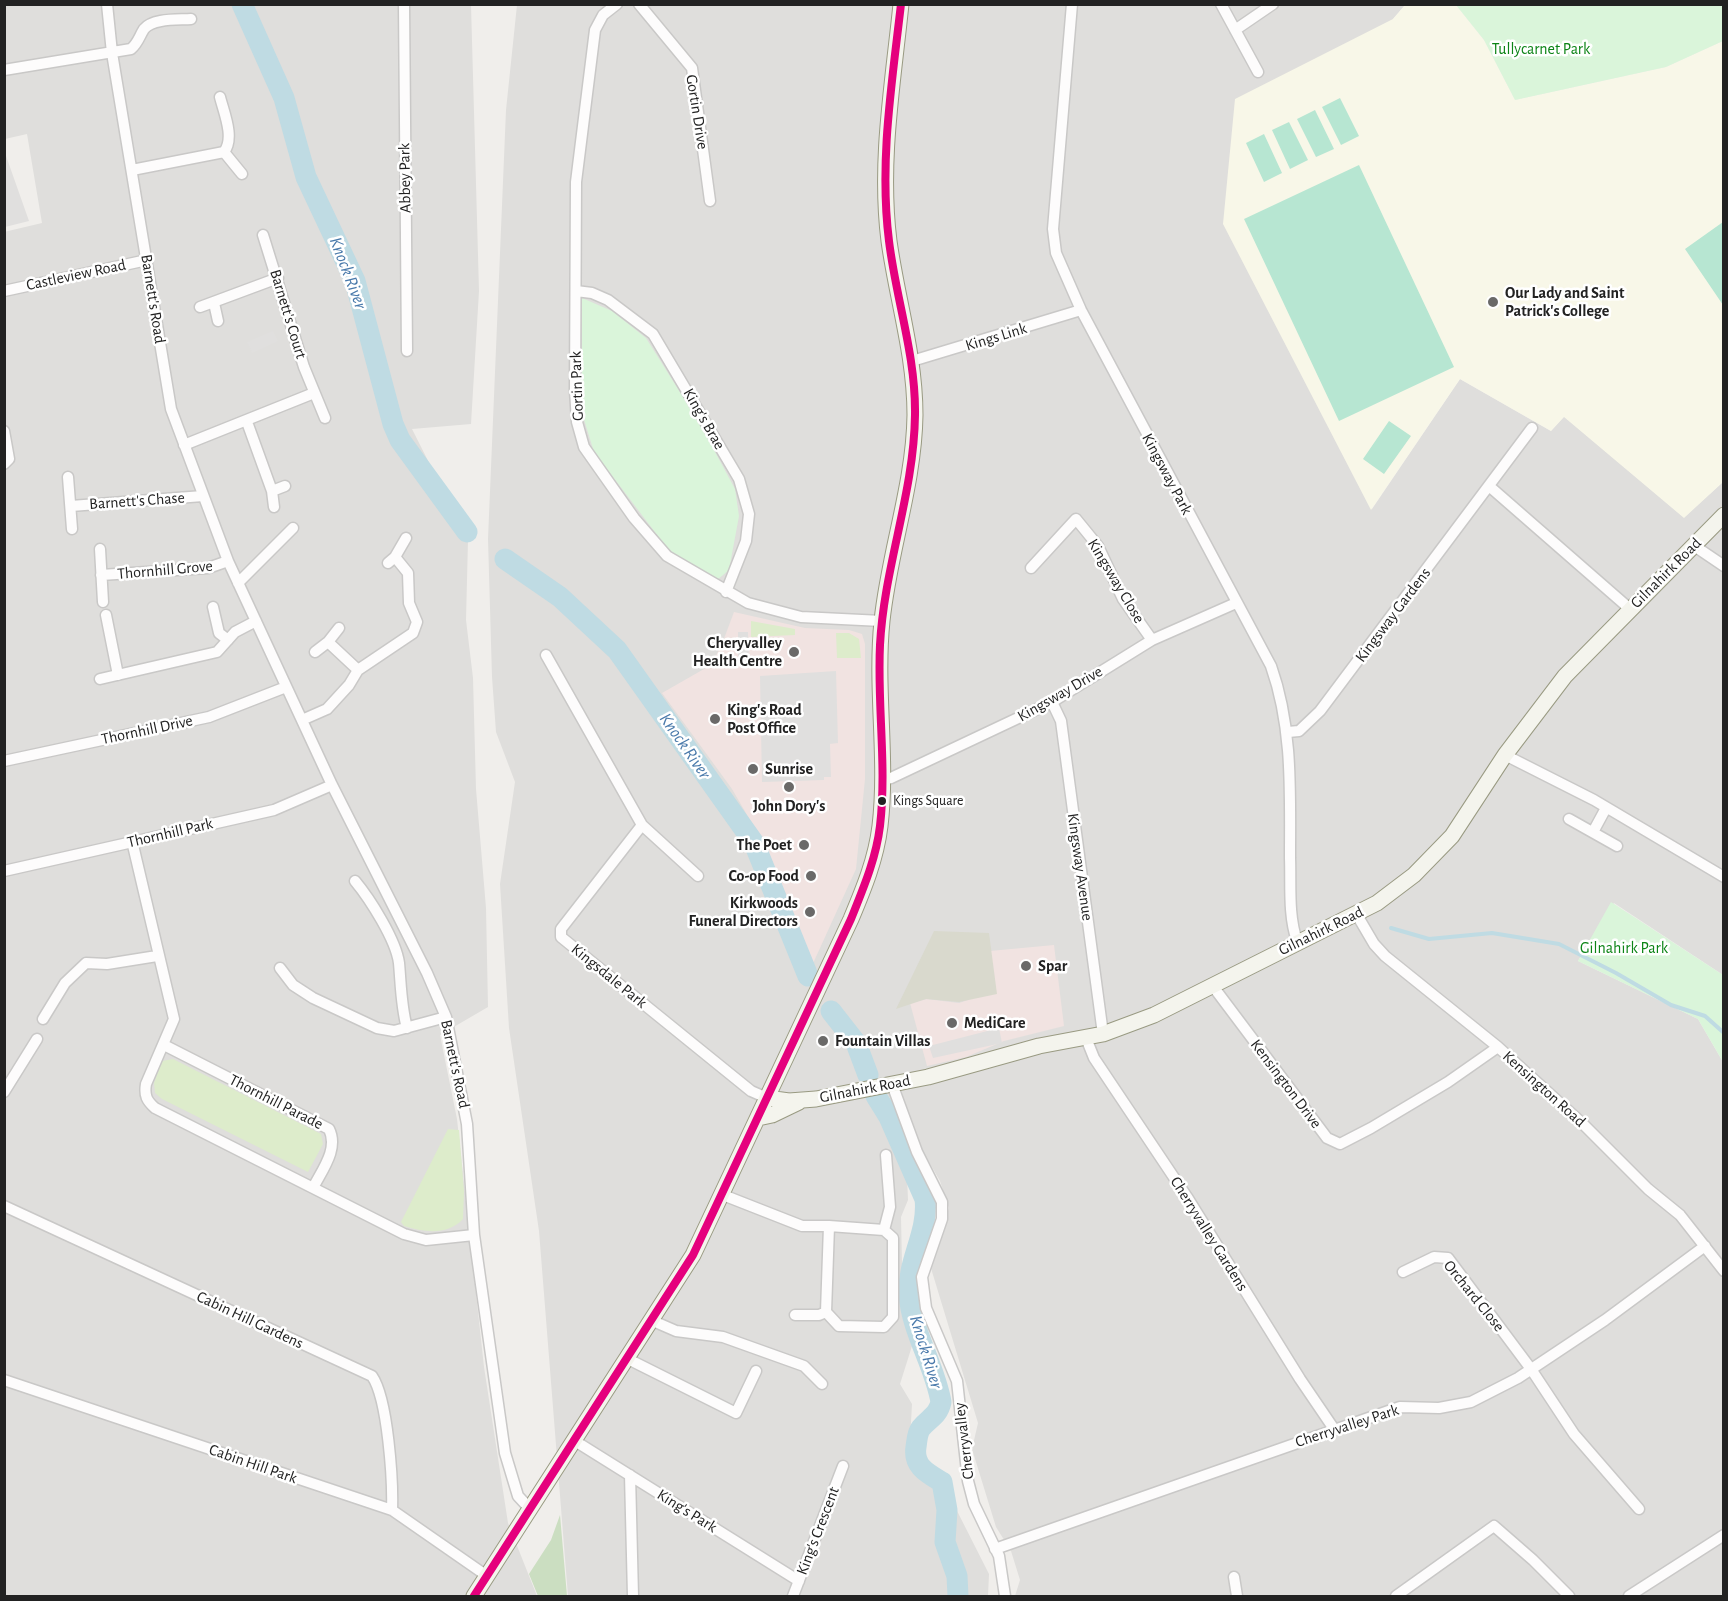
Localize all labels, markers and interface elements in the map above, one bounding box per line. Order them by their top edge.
park label: Tullycarnet Park [1492,39,1590,59]
street label: Gortin Drive [682,73,712,151]
street label: Abbey Park [395,143,415,213]
water label: Knock River [324,234,372,312]
street label: Barnett's Road [136,253,170,345]
street label: Castleview Road [24,255,128,295]
street label: Barnett's Court [265,267,311,361]
place label: Our Lady and Saint Patrick's College [1505,283,1624,321]
marker: Our Lady and Saint Patrick's College [1486,295,1500,309]
street label: Kings Link [963,319,1029,355]
street label: Gortin Park [566,351,588,421]
street label: King's Brae [679,385,729,453]
street label: Kingsway Park [1138,430,1196,518]
street label: Barnett's Chase [89,488,185,514]
street label: Gilnahirk Road [1627,534,1705,612]
street label: Kingsway Close [1083,535,1149,627]
street label: Thornhill Grove [116,556,214,584]
street label: Kingsway Gardens [1351,564,1435,666]
place label: Cheryvalley Health Centre [693,633,782,671]
marker: Cheryvalley Health Centre [787,645,801,659]
street label: Kingsway Drive [1014,662,1106,726]
place label: King's Road Post Office [727,700,802,738]
water label: Knock River [655,709,715,783]
street label: Thornhill Drive [99,711,195,749]
marker: King's Road Post Office [708,712,722,726]
place label: Sunrise [765,759,813,779]
marker: Sunrise [746,762,760,776]
marker: John Dory's [782,780,796,794]
place label: Kings Square [893,793,963,809]
marker: Kings Square [876,795,888,807]
place label: John Dory's [753,796,825,816]
street label: Kingsway Avenue [1063,812,1097,922]
street label: Thornhill Park [125,814,215,852]
place label: The Poet [736,835,792,855]
marker: The Poet [797,838,811,852]
place label: Co-op Food [729,866,799,886]
marker: Co-op Food [804,869,818,883]
place label: Kirkwoods Funeral Directors [689,893,798,931]
street label: Gilnahirk Road [1275,902,1367,960]
marker: Kirkwoods Funeral Directors [803,905,817,919]
park label: Gilnahirk Park [1580,938,1668,958]
street label: Kingsdale Park [567,940,651,1012]
place label: Spar [1038,956,1067,976]
marker: Spar [1019,959,1033,973]
place label: MediCare [964,1013,1026,1033]
marker: MediCare [945,1016,959,1030]
street label: Barnett's Road [436,1018,474,1110]
place label: Fountain Villas [835,1031,930,1051]
marker: Fountain Villas [816,1034,830,1048]
street label: Kensington Drive [1246,1036,1326,1132]
street label: Kensington Road [1499,1047,1589,1131]
street label: Thornhill Parade [226,1070,326,1134]
street label: Gilnahirk Road [818,1071,912,1107]
street label: Cherryvalley Gardens [1166,1173,1252,1295]
street label: Orchard Close [1439,1256,1509,1336]
street label: Cabin Hill Gardens [194,1287,306,1353]
water label: Knock River [905,1313,947,1391]
street label: Cherryvalley Park [1293,1400,1401,1452]
street label: Cherryvalley [950,1401,978,1481]
street label: Cabin Hill Park [207,1440,299,1488]
street label: King's Crescent [792,1484,844,1578]
street label: King's Park [653,1485,721,1537]

